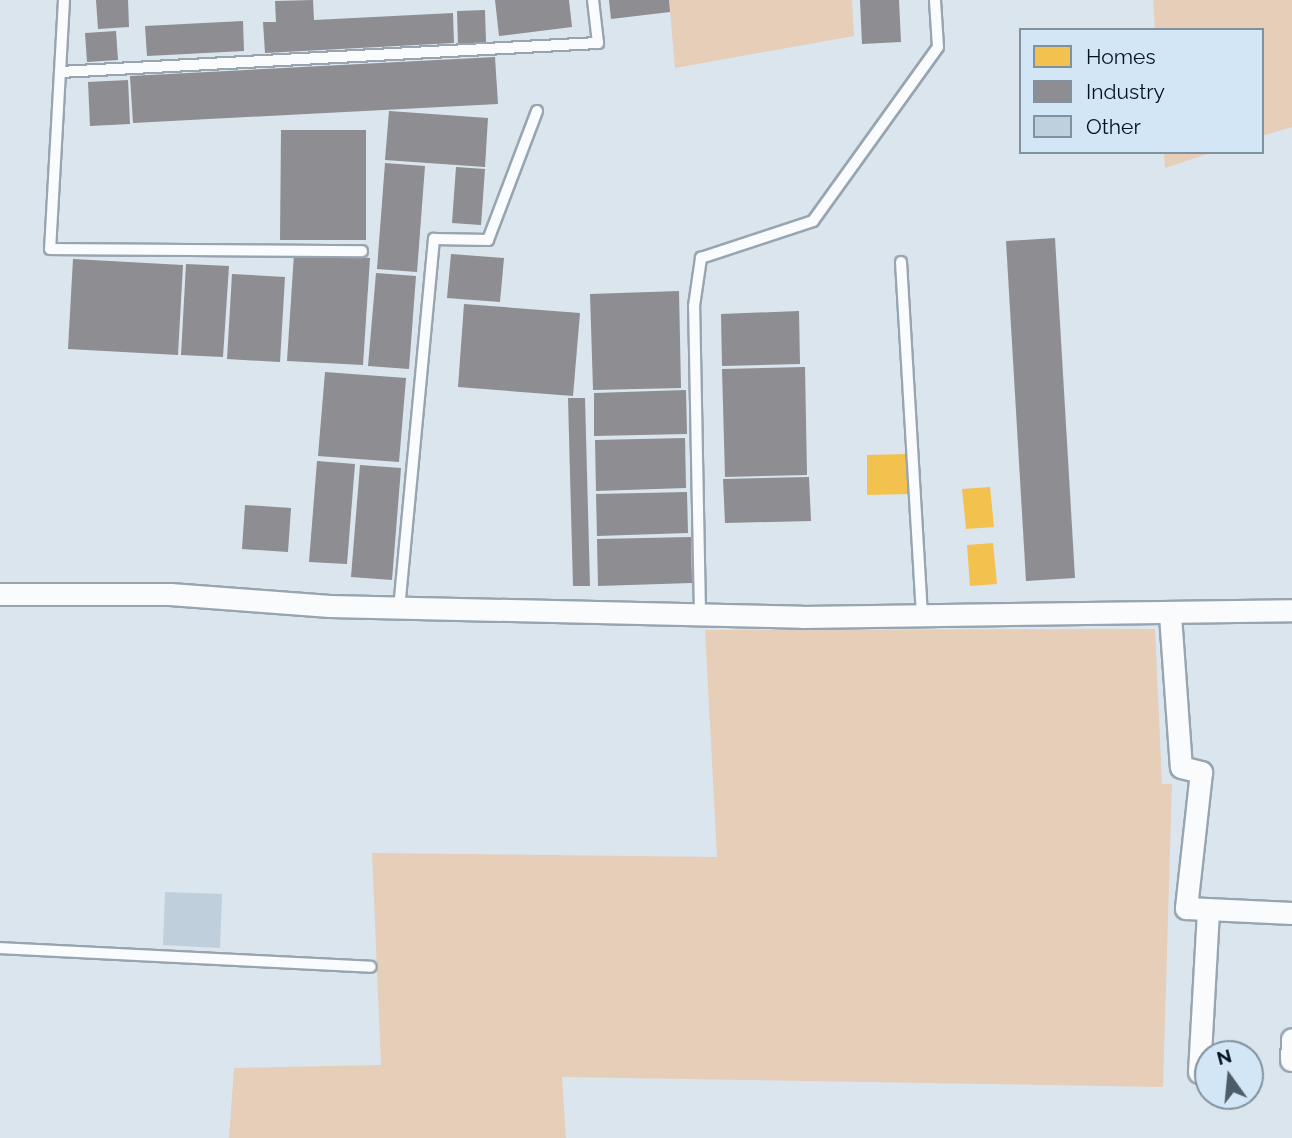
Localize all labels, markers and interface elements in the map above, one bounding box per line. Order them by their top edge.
legend [1019,28,1264,154]
text: Homes [1086,44,1156,69]
text: Industry [1086,79,1165,104]
text: Other [1086,114,1141,139]
north arrow [1194,1040,1264,1110]
text: N [1214,1044,1234,1069]

